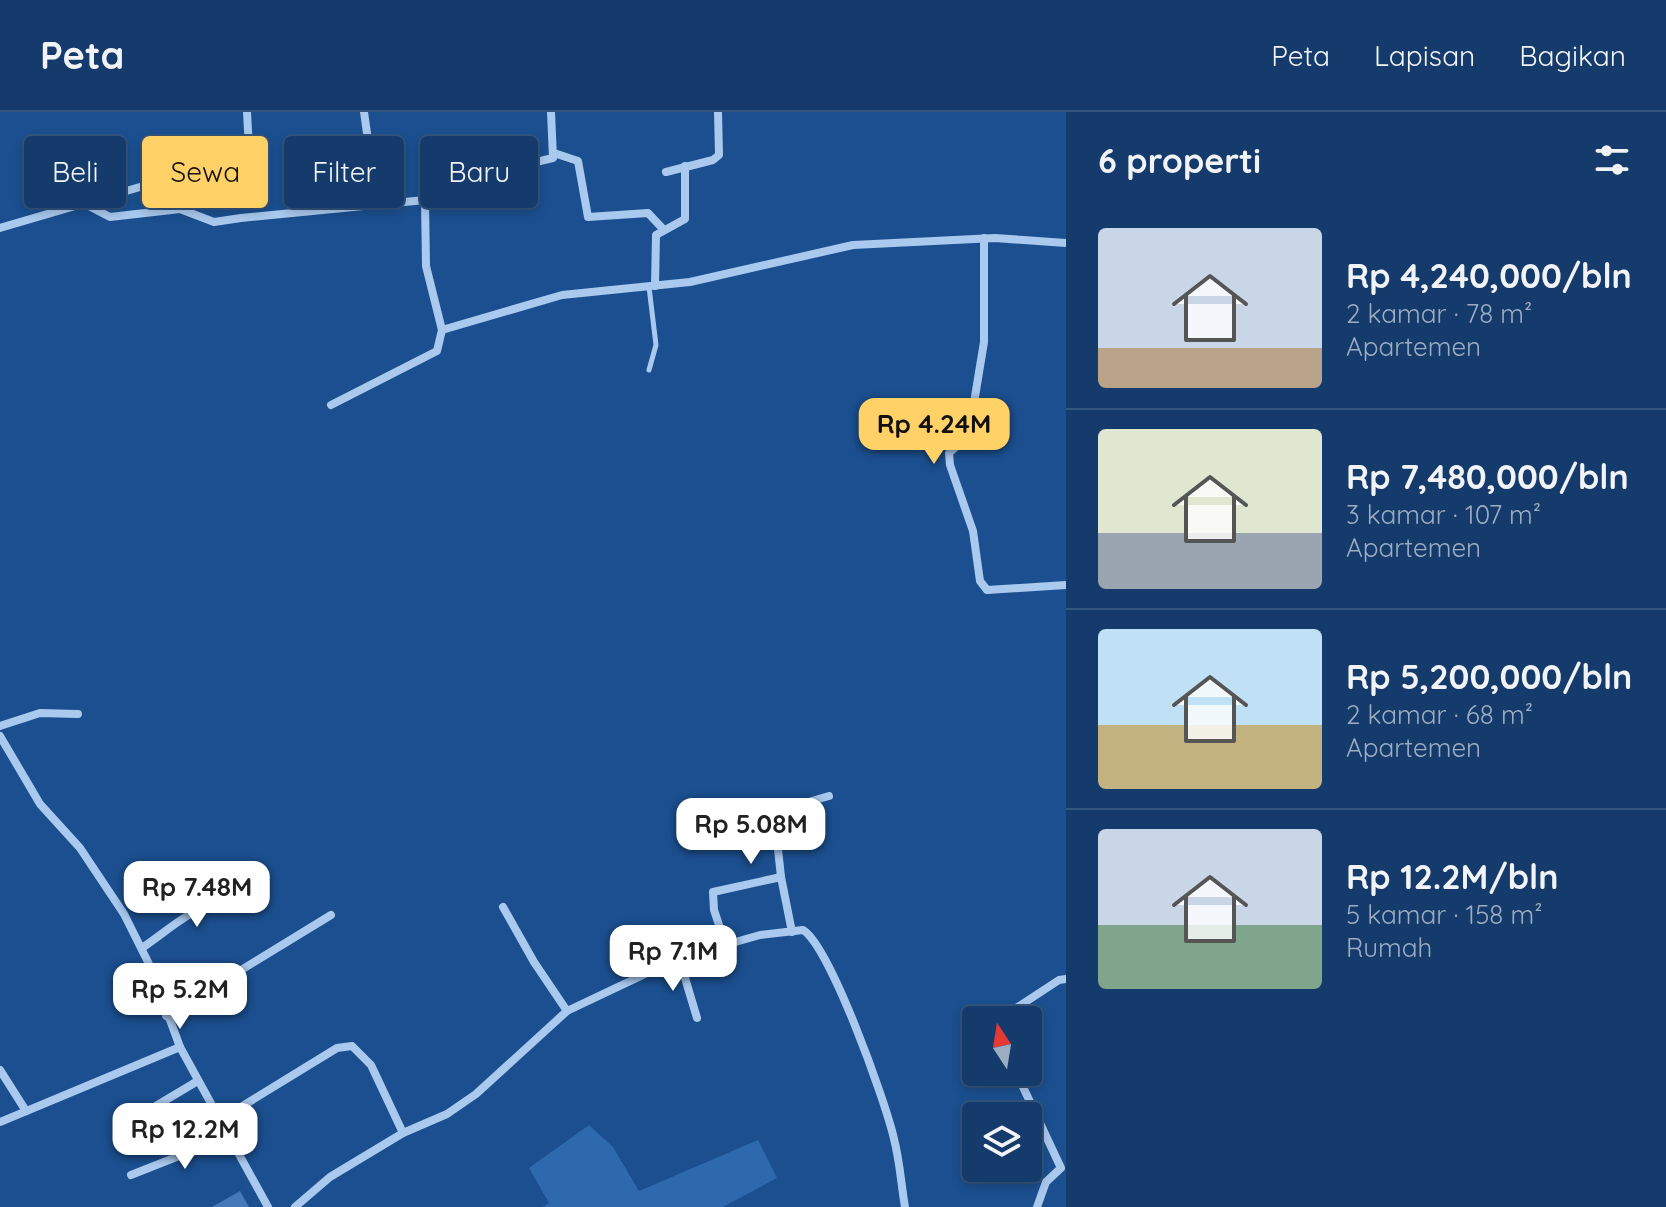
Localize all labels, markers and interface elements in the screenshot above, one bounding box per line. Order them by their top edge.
text: Peta [40,31,124,79]
text: Peta [1271,38,1330,73]
text: Lapisan [1374,38,1475,73]
text: Bagikan [1519,38,1626,73]
chip: Beli [24,136,126,208]
chip: Sewa [142,136,268,208]
chip: Filter [284,136,404,208]
chip: Baru [420,136,538,208]
icon: filters [1590,138,1634,182]
text: 6 properti [1098,139,1261,182]
text: Rp 4,240,000/bln [1346,254,1632,297]
icon: home [1162,260,1258,356]
text: 2 kamar · 78 m² [1346,297,1532,330]
text: Apartemen [1346,330,1481,363]
pin: Rp 4.24M [851,398,1017,466]
text: Rp 4.24M [877,407,991,440]
text: Rp 7,480,000/bln [1346,455,1629,498]
icon: home [1162,461,1258,557]
text: 3 kamar · 107 m² [1346,498,1541,531]
text: Apartemen [1346,531,1481,564]
text: Rp 5,200,000/bln [1346,655,1632,698]
icon: home [1162,661,1258,757]
text: 2 kamar · 68 m² [1346,698,1533,731]
text: Apartemen [1346,731,1481,764]
pin: Rp 5.08M [668,798,834,866]
text: Rp 5.08M [694,807,808,840]
text: Rp 12.2M/bln [1346,855,1559,898]
pin: Rp 7.48M [114,861,280,929]
icon: home [1162,861,1258,957]
text: Rp 7.48M [142,870,252,903]
text: 5 kamar · 158 m² [1346,898,1542,931]
pin: Rp 7.1M [599,925,747,993]
text: Rumah [1346,931,1432,964]
text: Rp 7.1M [628,934,718,967]
pin: Rp 5.2M [106,963,254,1031]
text: Rp 5.2M [131,972,229,1005]
north arrow [962,1006,1042,1086]
map controls [962,1006,1042,1182]
button: layers [962,1102,1042,1182]
pin: Rp 12.2M [102,1103,268,1171]
text: Rp 12.2M [131,1112,239,1145]

